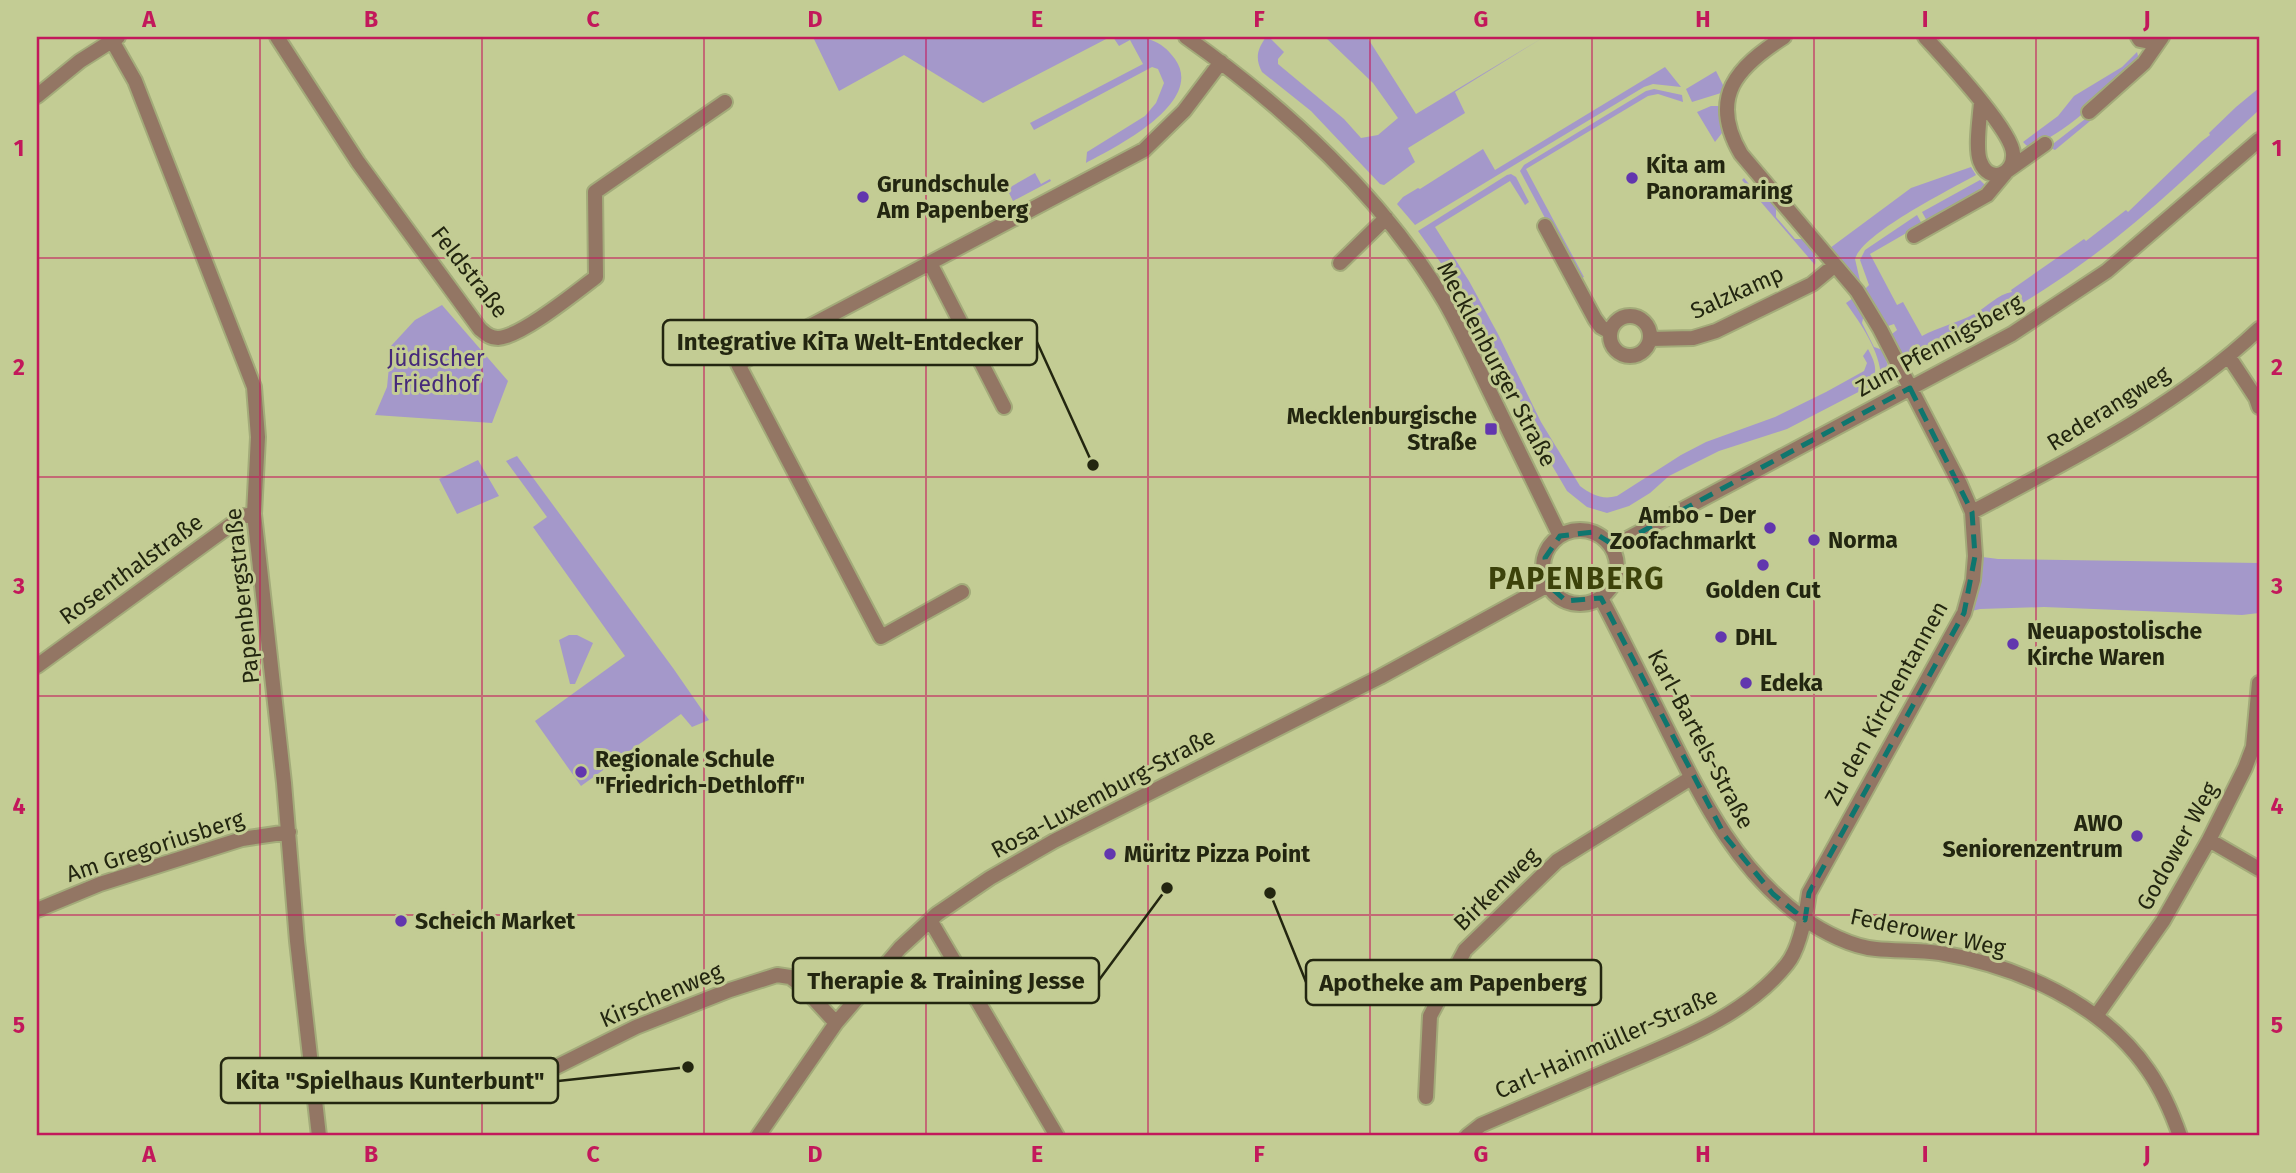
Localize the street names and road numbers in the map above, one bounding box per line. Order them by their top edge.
street label: Feldstraße [425,220,515,324]
street label: Mecklenburger Straße [1431,257,1563,471]
street label: Salzkamp [1686,259,1788,325]
street label: Zum Pfennigsberg [1851,287,2027,402]
street label: Rederangweg [2041,359,2175,457]
street label: Papenbergstraße [219,507,265,685]
street label: Rosenthalstraße [54,508,208,630]
street label: Zu den Kirchentannen [1818,596,1954,810]
street label: Karl-Bartels-Straße [1642,644,1760,834]
street label: Rosa-Luxemburg-Straße [986,722,1220,864]
street label: Godower Weg [2130,777,2224,915]
street label: Am Gregoriusberg [62,804,248,888]
street label: Birkenweg [1447,841,1545,937]
street label: Federower Weg [1848,902,2008,962]
street label: Kirschenweg [595,957,727,1033]
street label: Carl-Hainmüller-Straße [1490,981,1722,1105]

